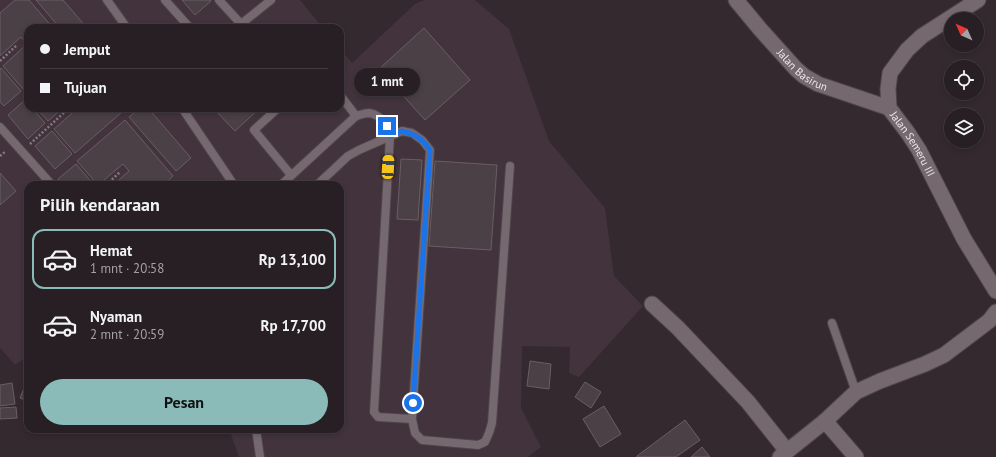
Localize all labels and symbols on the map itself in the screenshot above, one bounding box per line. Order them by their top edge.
north arrow [944,12,984,52]
street label: Jalan Basirun [773,45,829,94]
callout: 1 mnt [354,68,420,96]
street label: Jalan Semeru III [886,108,938,179]
route end [378,117,396,135]
car [381,155,395,179]
route start [404,394,422,412]

